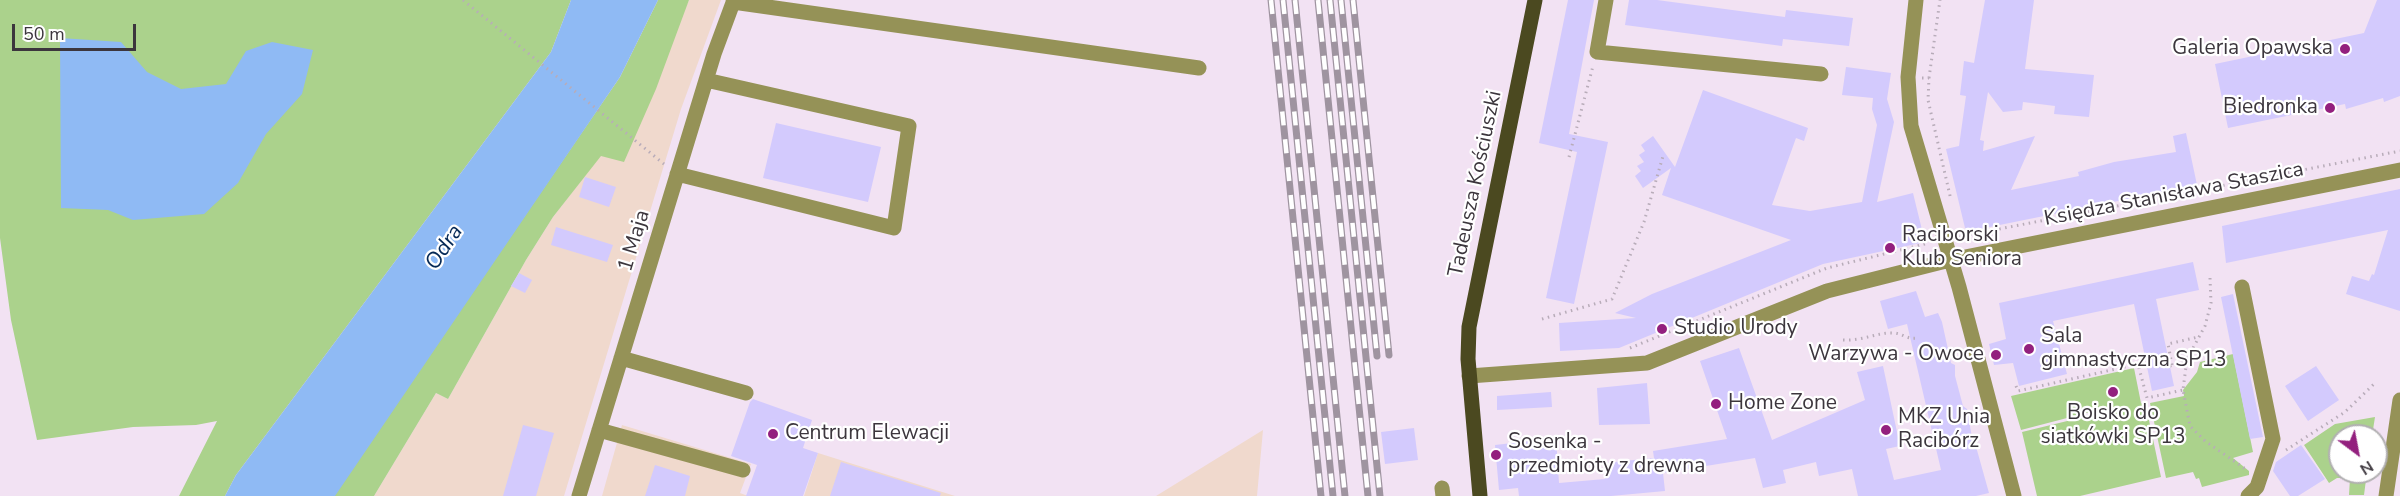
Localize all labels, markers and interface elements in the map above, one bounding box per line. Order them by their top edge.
scale bar [15,12,140,50]
text: 50 m [23,22,65,46]
place label: Galeria Opawska [2172,36,2333,62]
marker: Galeria Opawska [2338,42,2352,56]
street label: Tadeusza Kościuszki [1444,89,1508,279]
place label: Biedronka [2223,95,2318,121]
marker: Biedronka [2323,101,2337,115]
street label: Księdza Stanisława Staszica [2042,157,2306,233]
street label: 1 Maja [614,207,656,275]
water label: Odra [420,220,470,276]
place label: Raciborski Klub Seniora [1902,223,2022,273]
marker: Raciborski Klub Seniora [1883,241,1897,255]
place label: Studio Urody [1674,316,1798,342]
marker: Studio Urody [1655,322,1669,336]
place label: Sala gimnastyczna SP13 [2041,324,2227,374]
place label: Warzywa - Owoce [1808,342,1984,368]
marker: Sala gimnastyczna SP13 [2022,342,2036,356]
marker: Warzywa - Owoce [1989,348,2003,362]
marker: Boisko do siatkówki SP13 [2106,385,2120,399]
place label: Home Zone [1728,391,1837,417]
marker: Home Zone [1709,397,1723,411]
place label: Boisko do siatkówki SP13 [2040,401,2186,451]
place label: MKZ Unia Racibórz [1898,405,1990,455]
place label: Centrum Elewacji [785,421,949,447]
marker: MKZ Unia Racibórz [1879,423,1893,437]
north arrow [2328,424,2388,484]
marker: Centrum Elewacji [766,427,780,441]
place label: Sosenka - przedmioty z drewna [1508,430,1705,480]
marker: Sosenka - przedmioty z drewna [1489,448,1503,462]
text: N [2356,455,2377,480]

